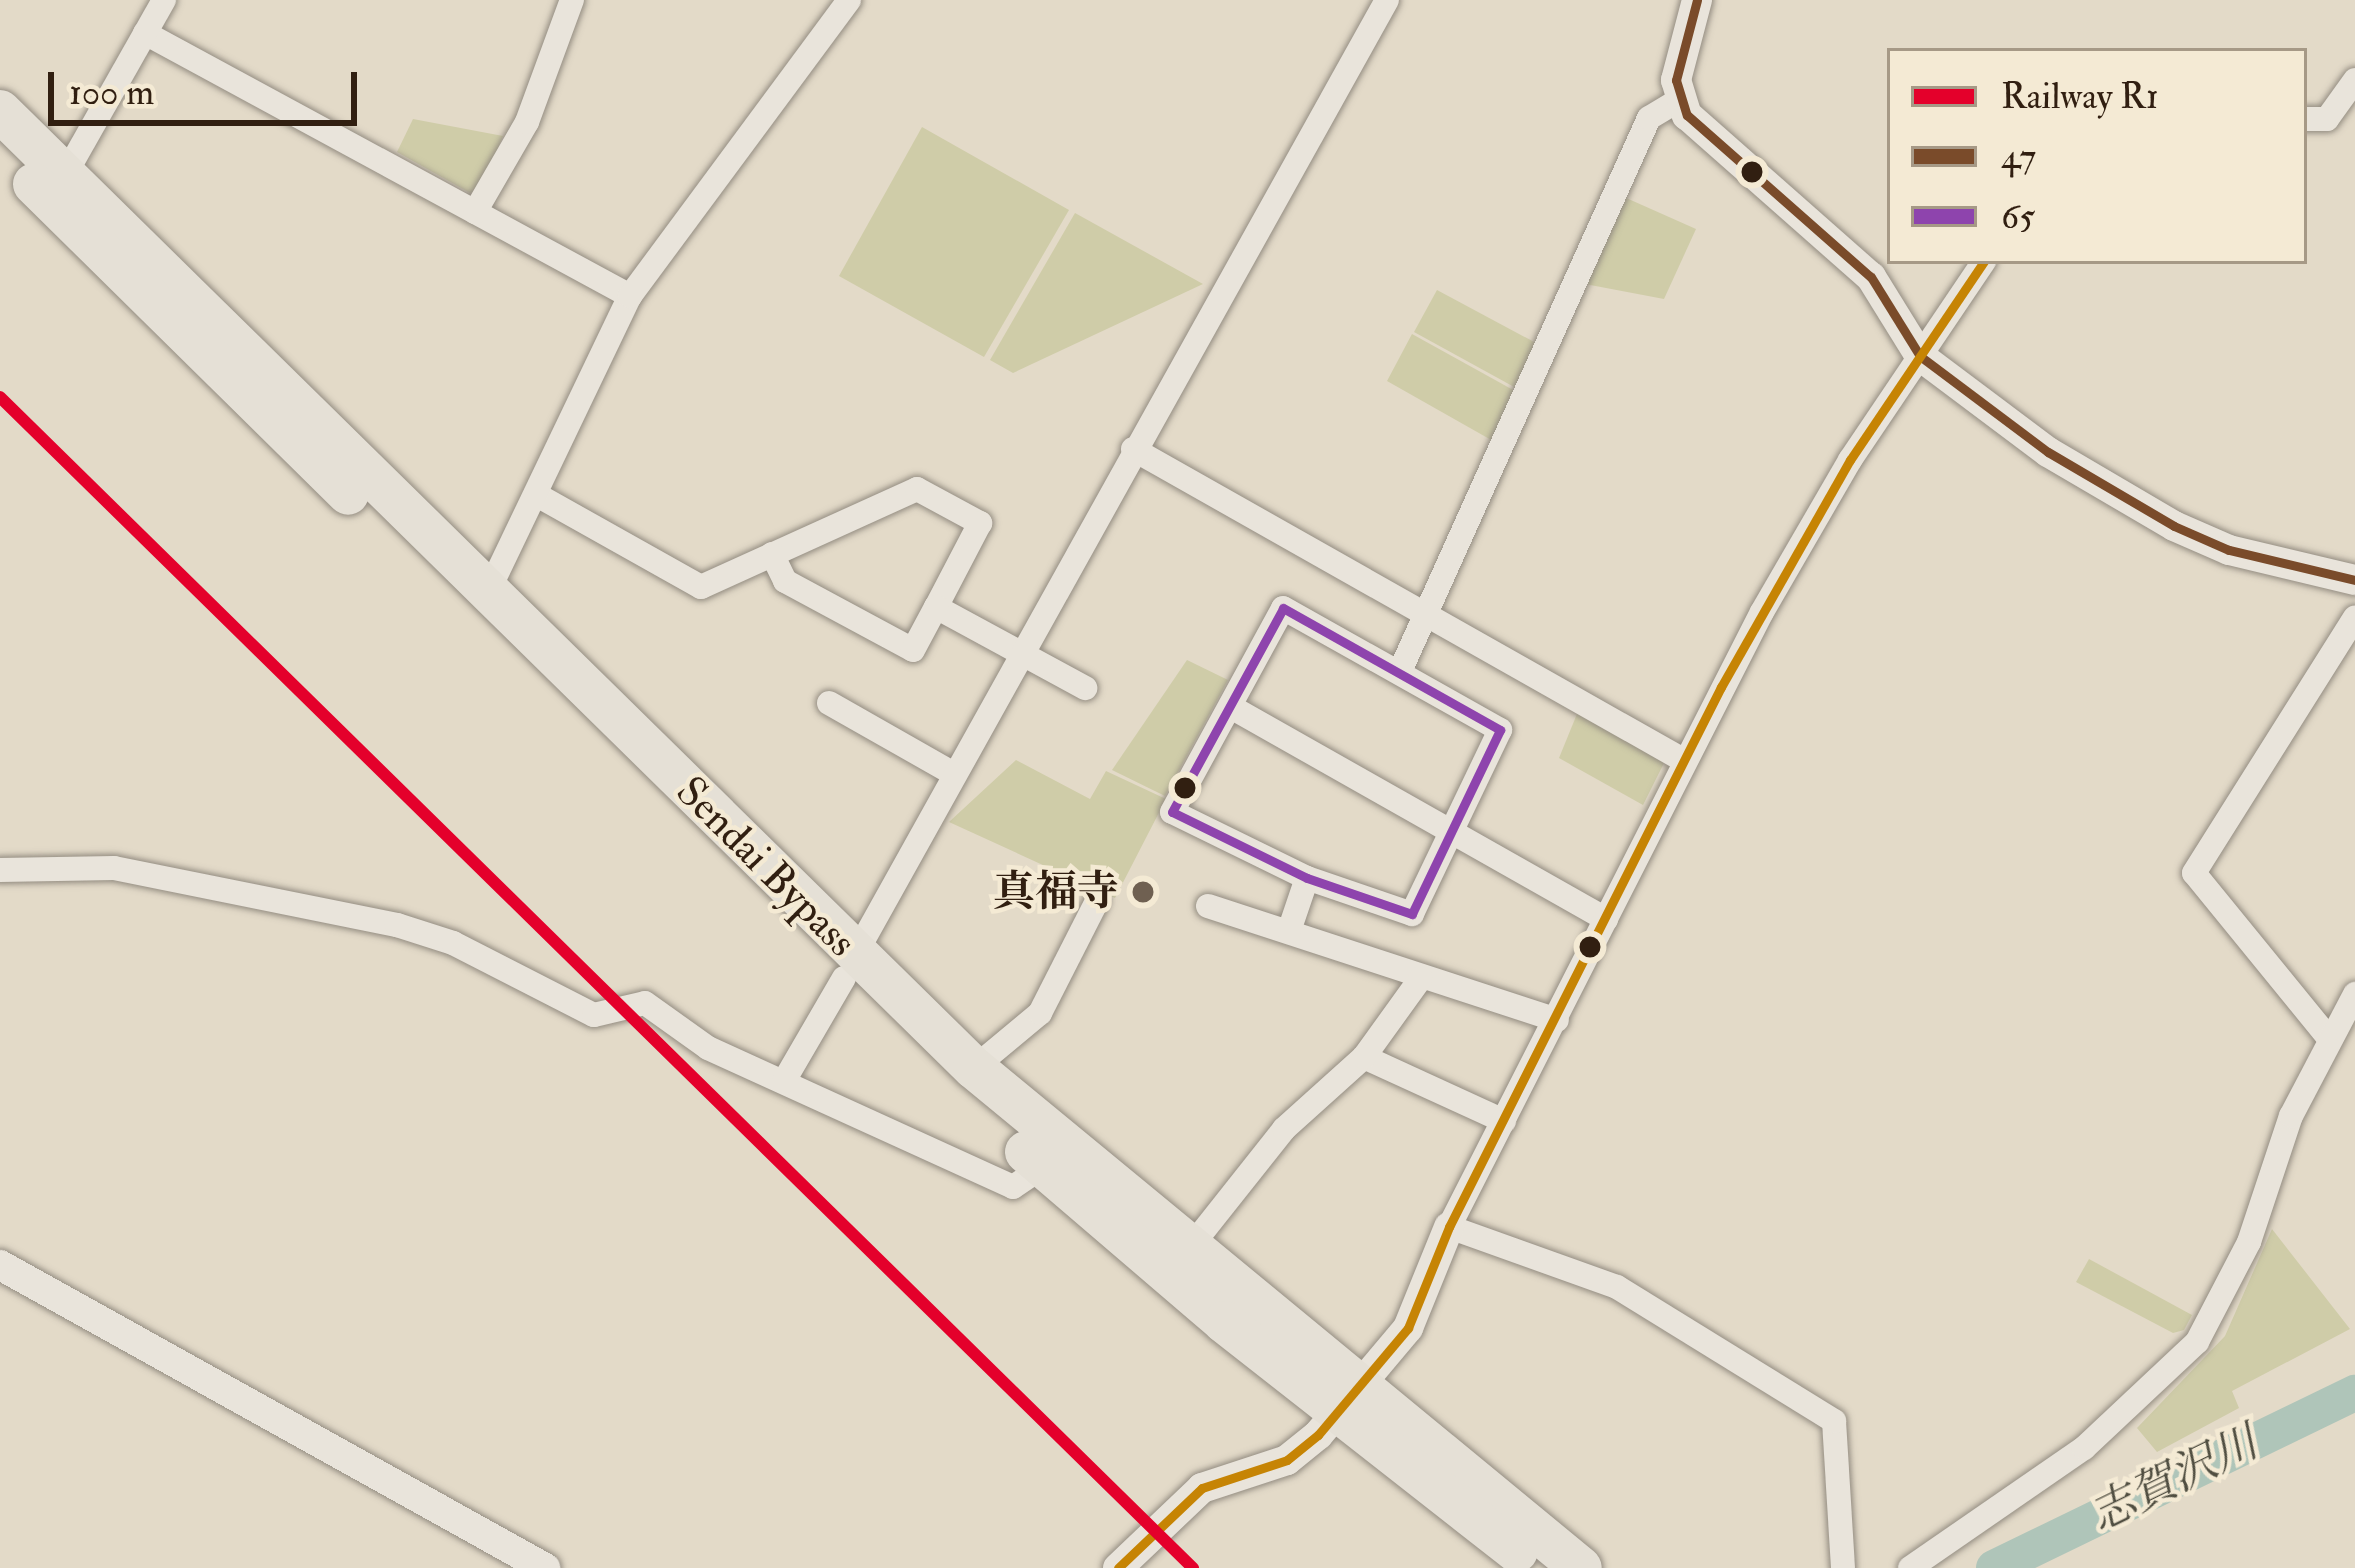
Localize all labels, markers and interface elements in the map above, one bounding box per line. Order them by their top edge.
scale bar [54,48,363,122]
legend [1887,48,2307,264]
text: 100 m [69,70,154,115]
text: Railway R1 [2001,74,2159,119]
text: 47 [2001,134,2036,179]
unlabelled marker [1741,161,1763,183]
text: 65 [2001,194,2035,239]
street label: Sendai Bypass [666,767,866,967]
unlabelled marker [1174,777,1196,799]
place label: 真福寺 [993,867,1119,917]
marker: 真福寺 [1130,879,1156,905]
unlabelled marker [1579,936,1601,958]
water label: 志賀沢川 [2081,1416,2267,1544]

